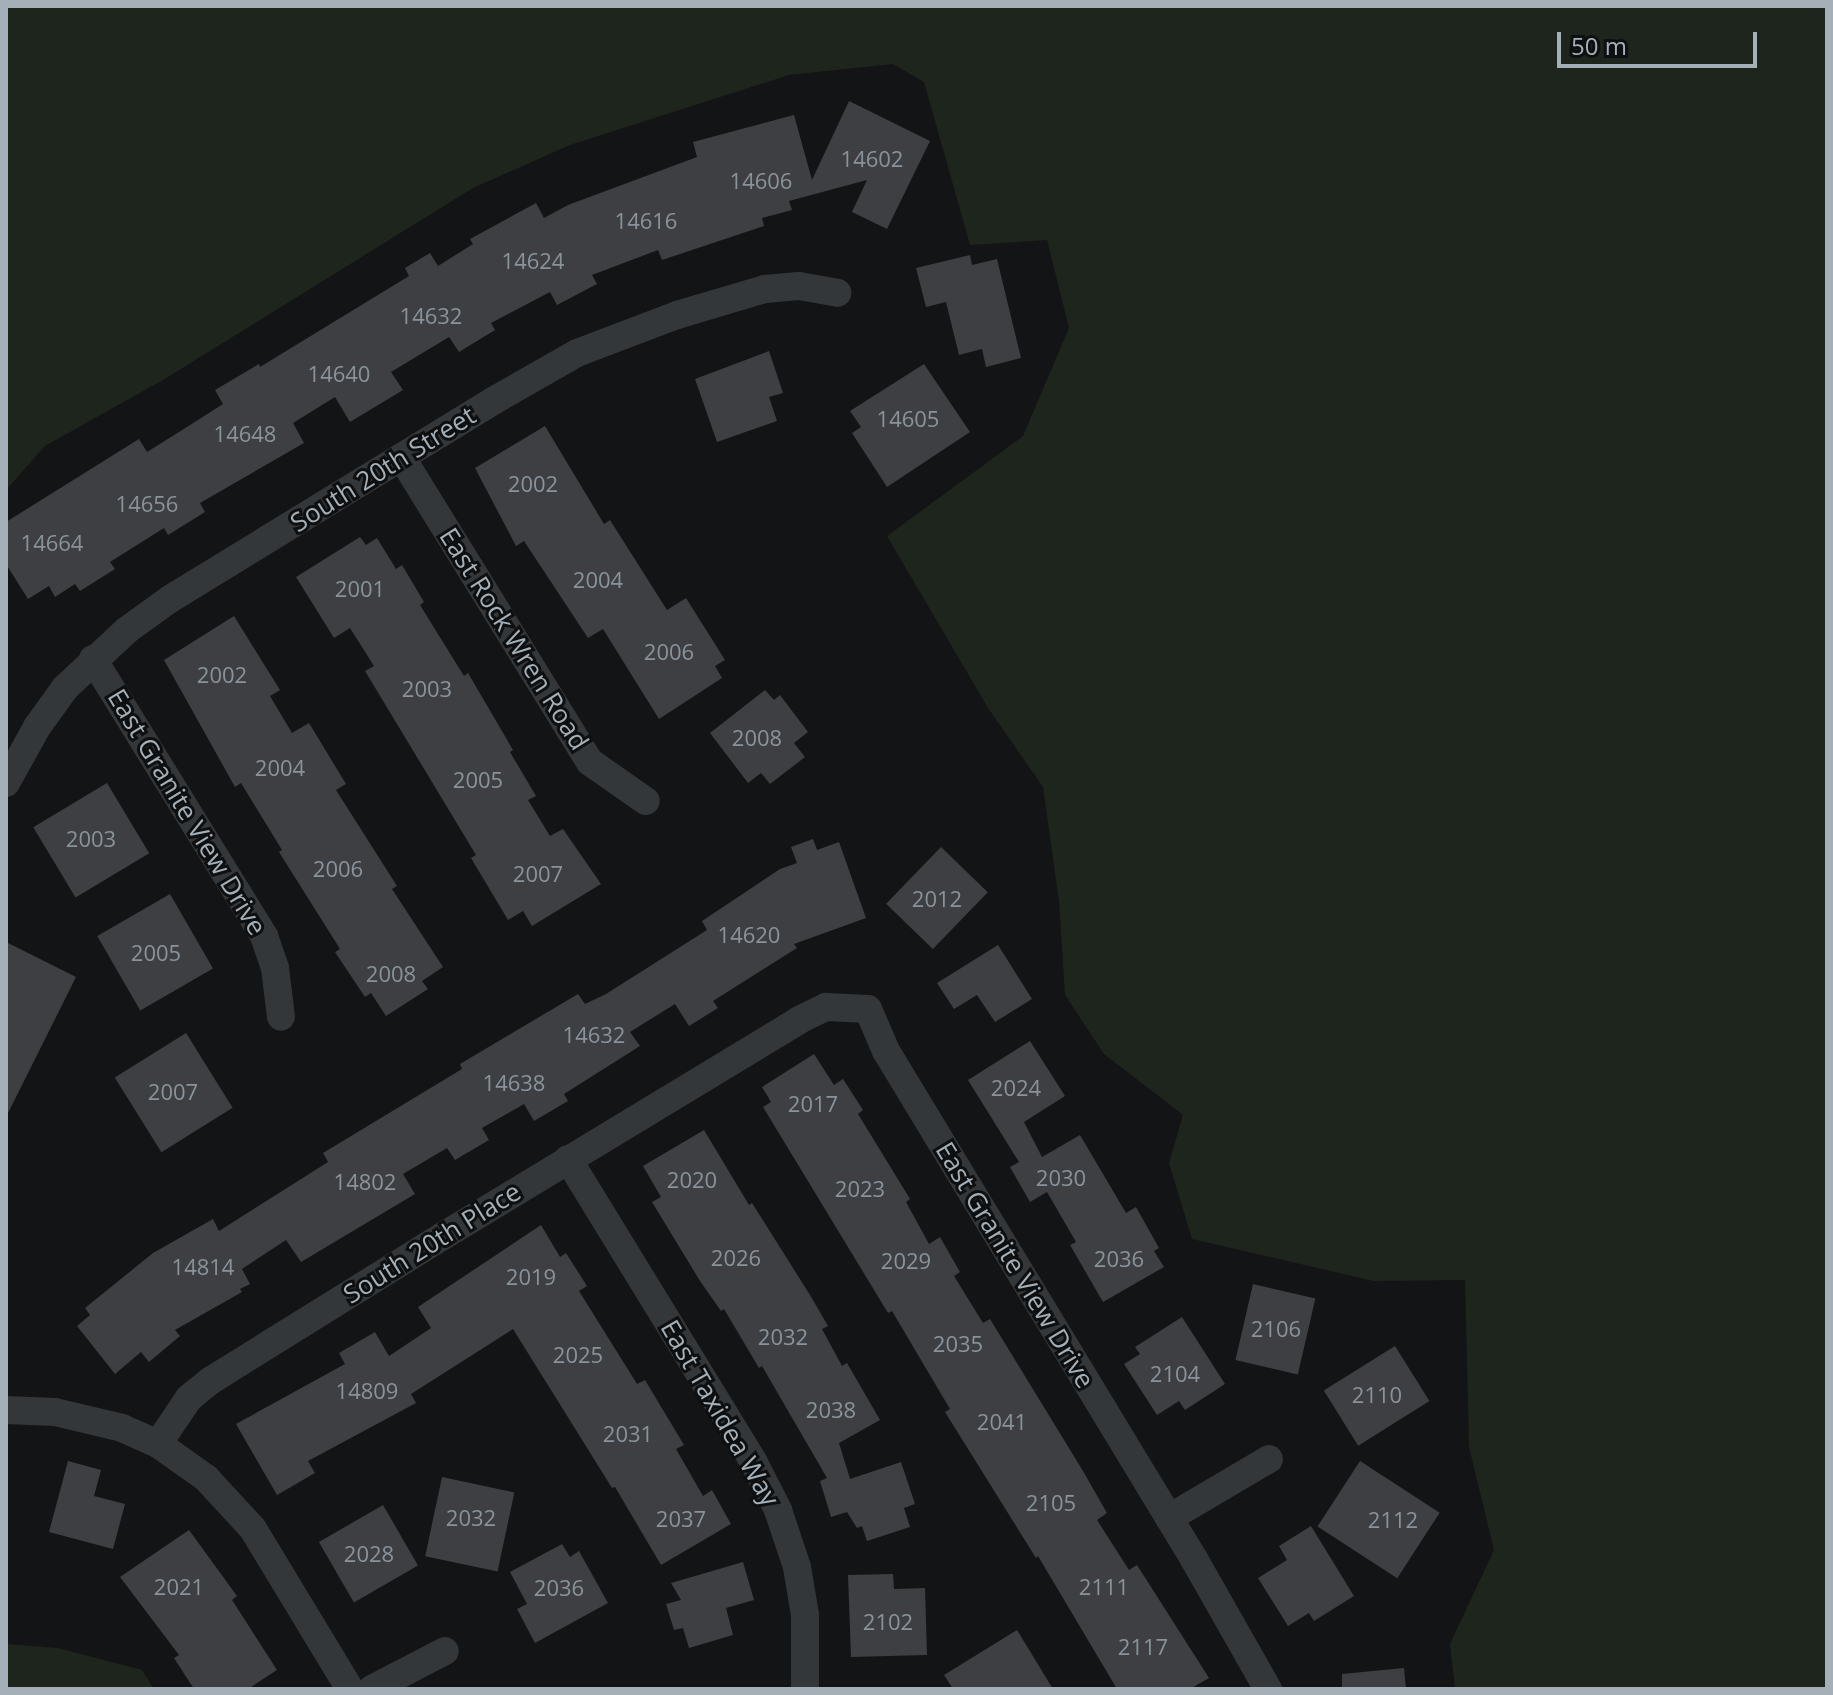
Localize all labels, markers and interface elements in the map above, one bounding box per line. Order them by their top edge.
scale bar [1561,16,1761,66]
text: 50 m [1571,29,1627,62]
house number: 14602 [841,146,903,172]
house number: 14606 [730,168,792,194]
house number: 14616 [615,208,677,234]
house number: 14624 [502,248,564,274]
house number: 14632 [400,303,462,329]
house number: 14640 [308,361,370,387]
street label: South 20th Street [285,400,481,538]
house number: 14605 [877,406,939,432]
house number: 14648 [214,421,276,447]
house number: 2002 [508,471,558,497]
house number: 14656 [116,491,178,517]
street label: East Rock Wren Road [433,522,595,756]
house number: 14664 [21,530,83,556]
house number: 2004 [573,567,623,593]
house number: 2001 [335,576,385,602]
house number: 2006 [644,639,694,665]
house number: 2002 [197,662,247,688]
house number: 2003 [402,676,452,702]
street label: East Granite View Drive [101,683,273,941]
house number: 2008 [732,725,782,751]
house number: 2004 [255,755,305,781]
house number: 2005 [453,767,503,793]
house number: 2003 [66,826,116,852]
house number: 2006 [313,856,363,882]
house number: 2007 [513,861,563,887]
house number: 2012 [912,886,962,912]
house number: 14620 [718,922,780,948]
house number: 2005 [131,940,181,966]
house number: 2008 [366,961,416,987]
house number: 14632 [563,1022,625,1048]
house number: 14638 [483,1070,545,1096]
house number: 2024 [991,1075,1041,1101]
house number: 2007 [148,1079,198,1105]
house number: 2017 [788,1091,838,1117]
street label: East Granite View Drive [929,1136,1101,1394]
house number: 2030 [1036,1165,1086,1191]
house number: 2020 [667,1167,717,1193]
house number: 14802 [334,1169,396,1195]
street label: South 20th Place [338,1176,526,1310]
house number: 2023 [835,1176,885,1202]
house number: 2026 [711,1245,761,1271]
house number: 2036 [1094,1246,1144,1272]
house number: 2029 [881,1248,931,1274]
house number: 14814 [172,1254,234,1280]
house number: 2019 [506,1264,556,1290]
street label: East Taxidea Way [654,1315,786,1511]
house number: 2106 [1251,1316,1301,1342]
house number: 2032 [758,1324,808,1350]
house number: 2035 [933,1331,983,1357]
house number: 2025 [553,1342,603,1368]
house number: 2104 [1150,1361,1200,1387]
house number: 14809 [336,1378,398,1404]
house number: 2110 [1352,1382,1402,1408]
house number: 2038 [806,1397,856,1423]
house number: 2041 [977,1409,1027,1435]
house number: 2031 [603,1421,653,1447]
house number: 2105 [1026,1490,1076,1516]
house number: 2032 [446,1505,496,1531]
house number: 2037 [656,1506,706,1532]
house number: 2112 [1368,1507,1418,1533]
house number: 2028 [344,1541,394,1567]
house number: 2021 [154,1574,204,1600]
house number: 2111 [1079,1574,1129,1600]
house number: 2036 [534,1575,584,1601]
house number: 2102 [863,1609,913,1635]
house number: 2117 [1118,1634,1168,1660]

